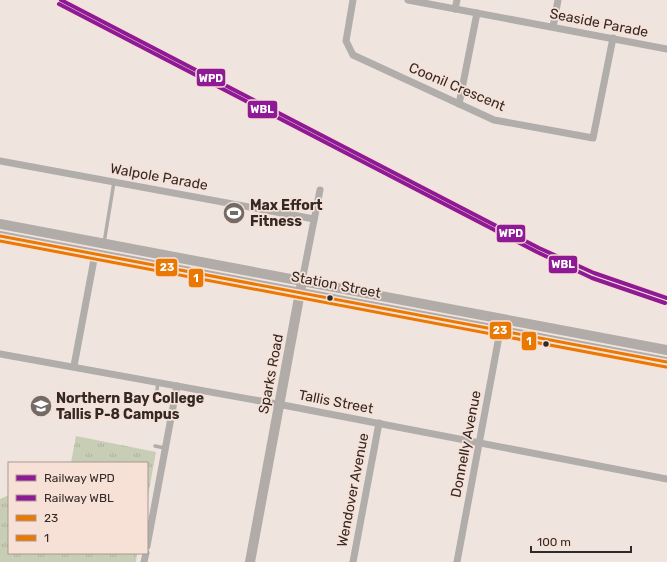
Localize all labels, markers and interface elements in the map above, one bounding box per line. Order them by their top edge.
street label: Seaside Parade [548,5,650,41]
street label: Coonil Crescent [406,59,508,115]
line badge: WPD [196,68,226,87]
text: WPD [199,72,223,85]
line badge: WBL [247,100,278,119]
text: WBL [250,103,274,116]
street label: Walpole Parade [109,160,209,194]
place label: Max Effort Fitness [250,197,323,230]
sports icon: Max Effort Fitness [221,200,247,226]
line badge: WPD [496,224,526,243]
text: WPD [499,227,523,240]
line badge: WBL [548,255,578,274]
line badge: 23 [155,258,178,277]
text: WBL [551,258,575,271]
text: 23 [160,261,174,274]
line badge: 1 [188,268,204,288]
street label: Station Street [290,268,383,302]
text: 1 [193,272,199,285]
unlabelled marker [325,293,335,303]
line badge: 23 [489,321,512,340]
text: 23 [493,324,507,337]
line badge: 1 [521,331,537,351]
street label: Sparks Road [255,333,287,415]
text: 1 [526,335,532,348]
unlabelled marker [541,339,551,349]
street label: Tallis Street [297,386,375,418]
street label: Donnelly Avenue [447,389,485,499]
place label: Northern Bay College Tallis P-8 Campus [56,390,204,423]
school or university icon: Northern Bay College Tallis P-8 Campus [28,393,54,419]
street label: Wendover Avenue [334,431,372,548]
legend [8,462,148,554]
text: Railway WPD [44,471,115,485]
text: Railway WBL [44,491,114,505]
text: 23 [44,511,58,525]
scale bar [531,528,631,554]
text: 1 [44,531,49,545]
text: 100 m [537,535,571,549]

